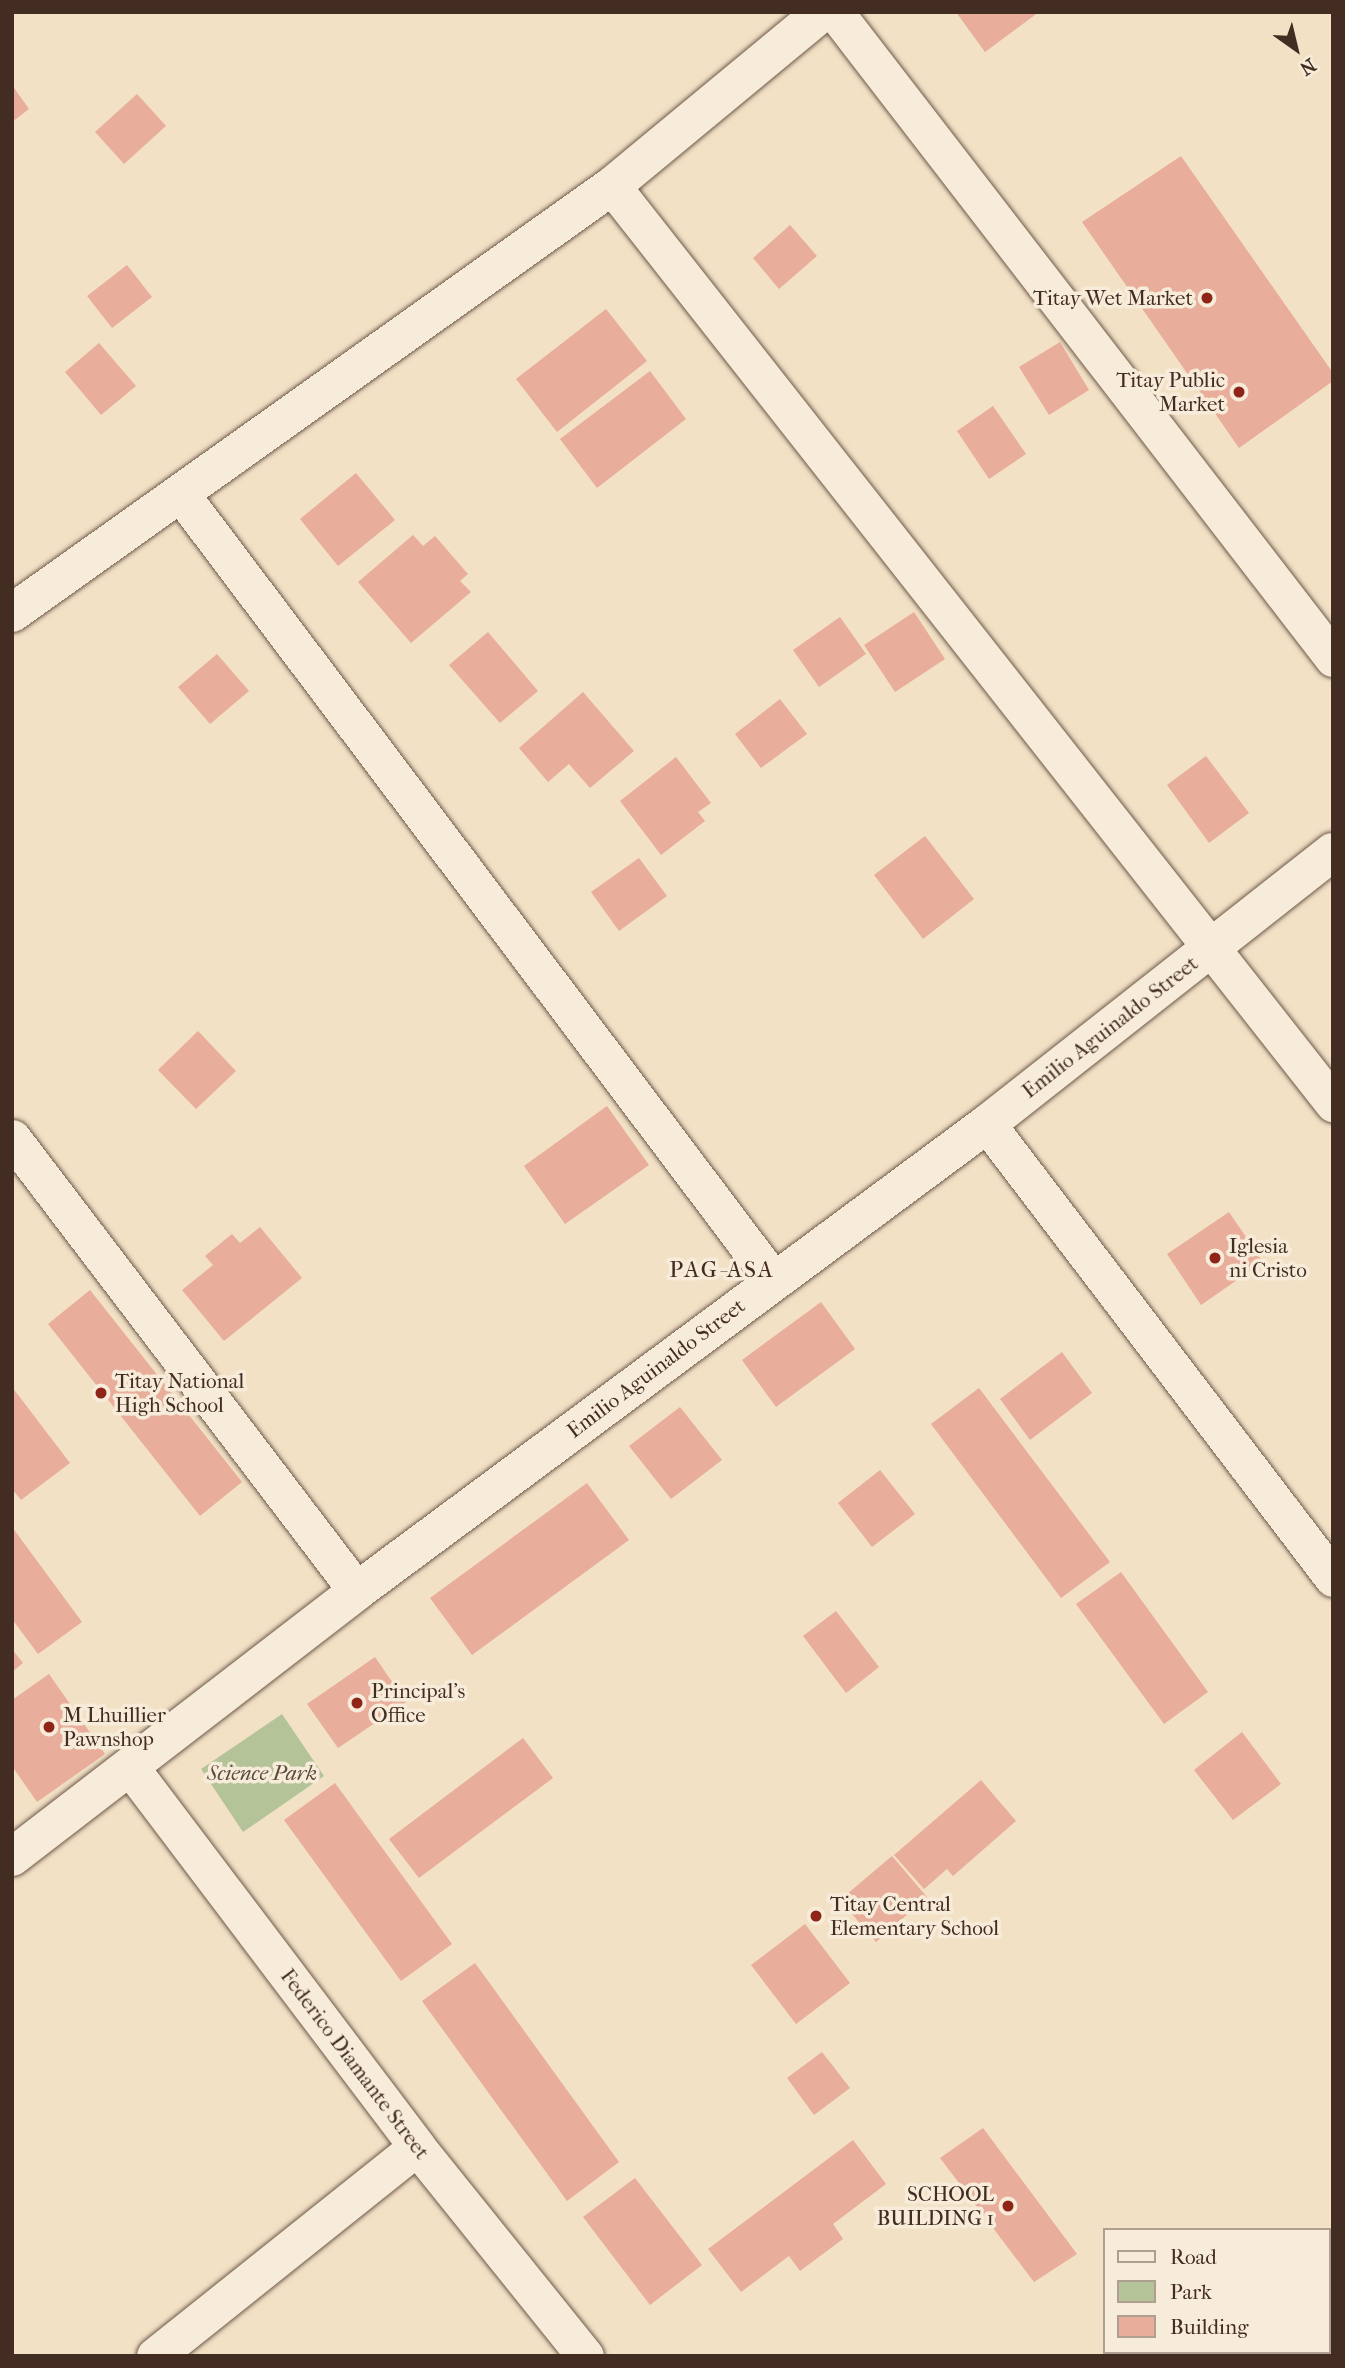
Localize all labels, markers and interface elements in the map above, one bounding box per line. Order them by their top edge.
north arrow [1261,14,1331,84]
text: N [1296,53,1320,80]
place label: Titay Wet Market [1033,285,1193,311]
marker: Titay Wet Market [1199,290,1215,306]
place label: Titay Public Market [1116,367,1225,417]
marker: Titay Public Market [1231,384,1247,400]
street label: Emilio Aguinaldo Street [1017,950,1203,1104]
place label: Iglesia ni Cristo [1229,1233,1307,1283]
marker: Iglesia ni Cristo [1207,1250,1223,1266]
district label: PAG-ASA [670,1256,774,1284]
street label: Emilio Aguinaldo Street [562,1293,750,1443]
place label: Titay National High School [115,1368,244,1418]
marker: Titay National High School [93,1385,109,1401]
place label: Principal's Office [371,1678,465,1728]
marker: Principal's Office [349,1695,365,1711]
place label: M Lhuillier Pawnshop [63,1702,166,1752]
marker: M Lhuillier Pawnshop [41,1719,57,1735]
park label: Science Park [207,1760,317,1786]
place label: Titay Central Elementary School [830,1891,999,1941]
marker: Titay Central Elementary School [808,1908,824,1924]
street label: Federico Diamante Street [275,1964,435,2164]
place label: SCHOOL BUILDING 1 [877,2181,994,2231]
marker: SCHOOL BUILDING 1 [1000,2198,1016,2214]
legend [1104,2228,1331,2354]
text: Road [1170,2245,1217,2269]
text: Park [1170,2280,1212,2304]
text: Building [1170,2315,1248,2339]

